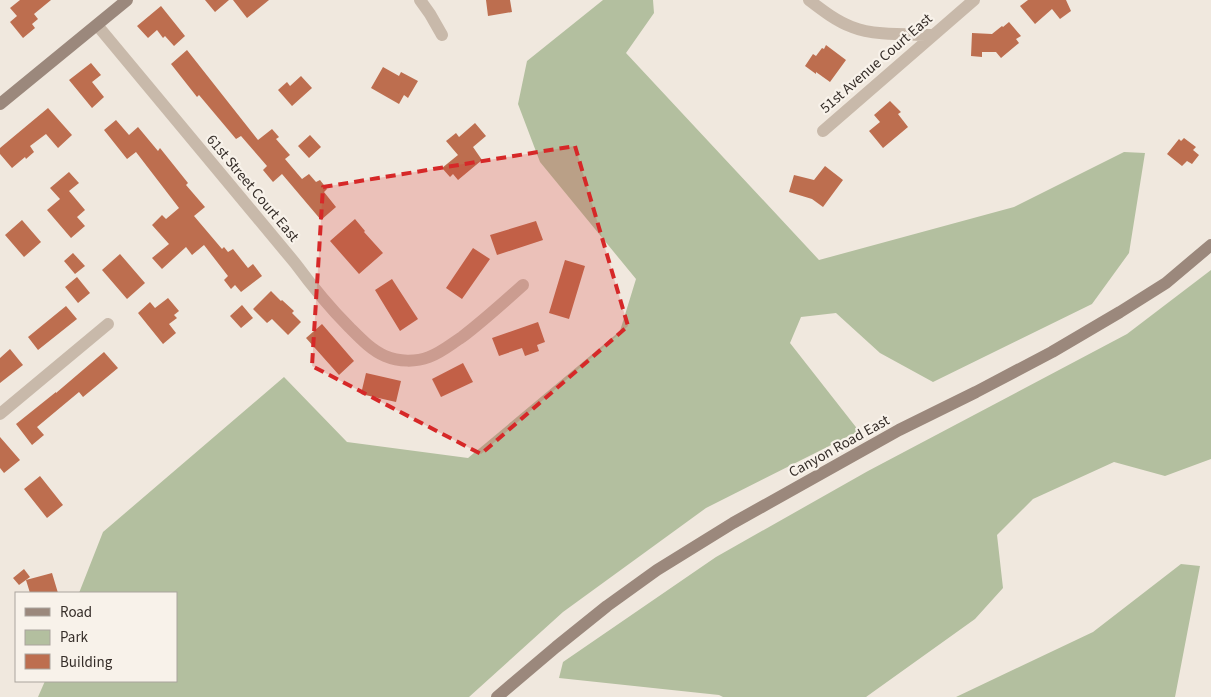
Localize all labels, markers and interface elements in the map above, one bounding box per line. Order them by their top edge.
street label: 51st Avenue Court East [816,9,937,118]
street label: 61st Street Court East [201,130,304,246]
street label: Canyon Road East [785,410,893,483]
legend [15,592,178,682]
text: Road [60,602,92,623]
text: Park [60,627,89,648]
text: Building [60,652,113,673]

